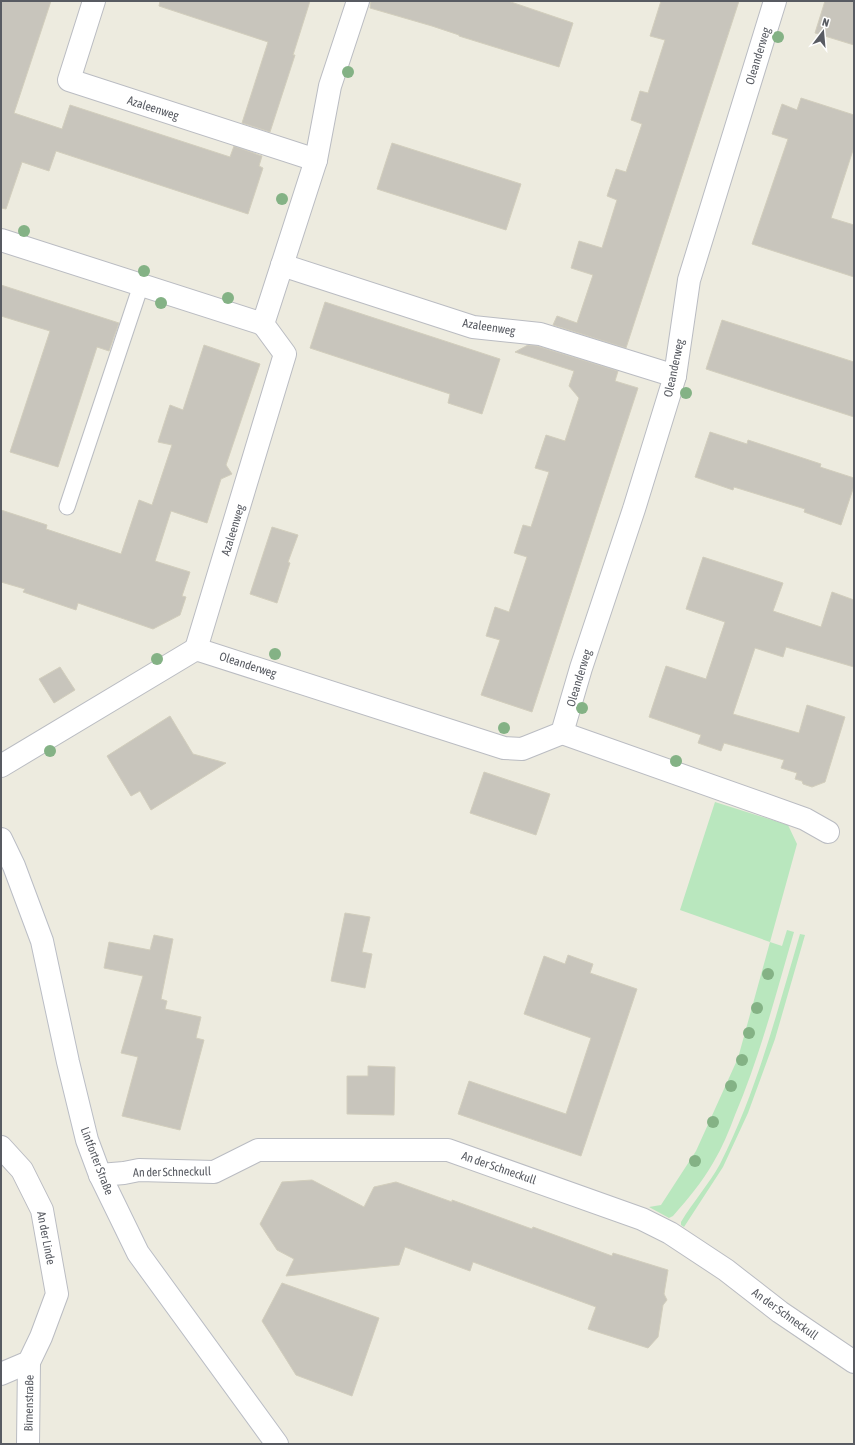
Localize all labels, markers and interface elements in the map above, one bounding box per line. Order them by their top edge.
north arrow [803,12,843,52]
text: N [821,16,831,29]
street label: Oleanderweg [743,25,774,86]
street label: Azaleenweg [126,93,181,123]
street label: Azaleenweg [462,316,517,338]
street label: Oleanderweg [661,337,687,398]
street label: Azaleenweg [219,502,248,557]
street label: Oleanderweg [564,647,595,708]
street label: Oleanderweg [218,649,279,681]
street label: Lintforter Straße [78,1125,116,1197]
street label: An der Schneckull [460,1149,539,1188]
street label: An der Schneckull [133,1164,212,1180]
street label: An der Linde [34,1210,58,1266]
street label: An der Schneckull [749,1285,821,1343]
street label: Birnenstraße [22,1375,36,1431]

